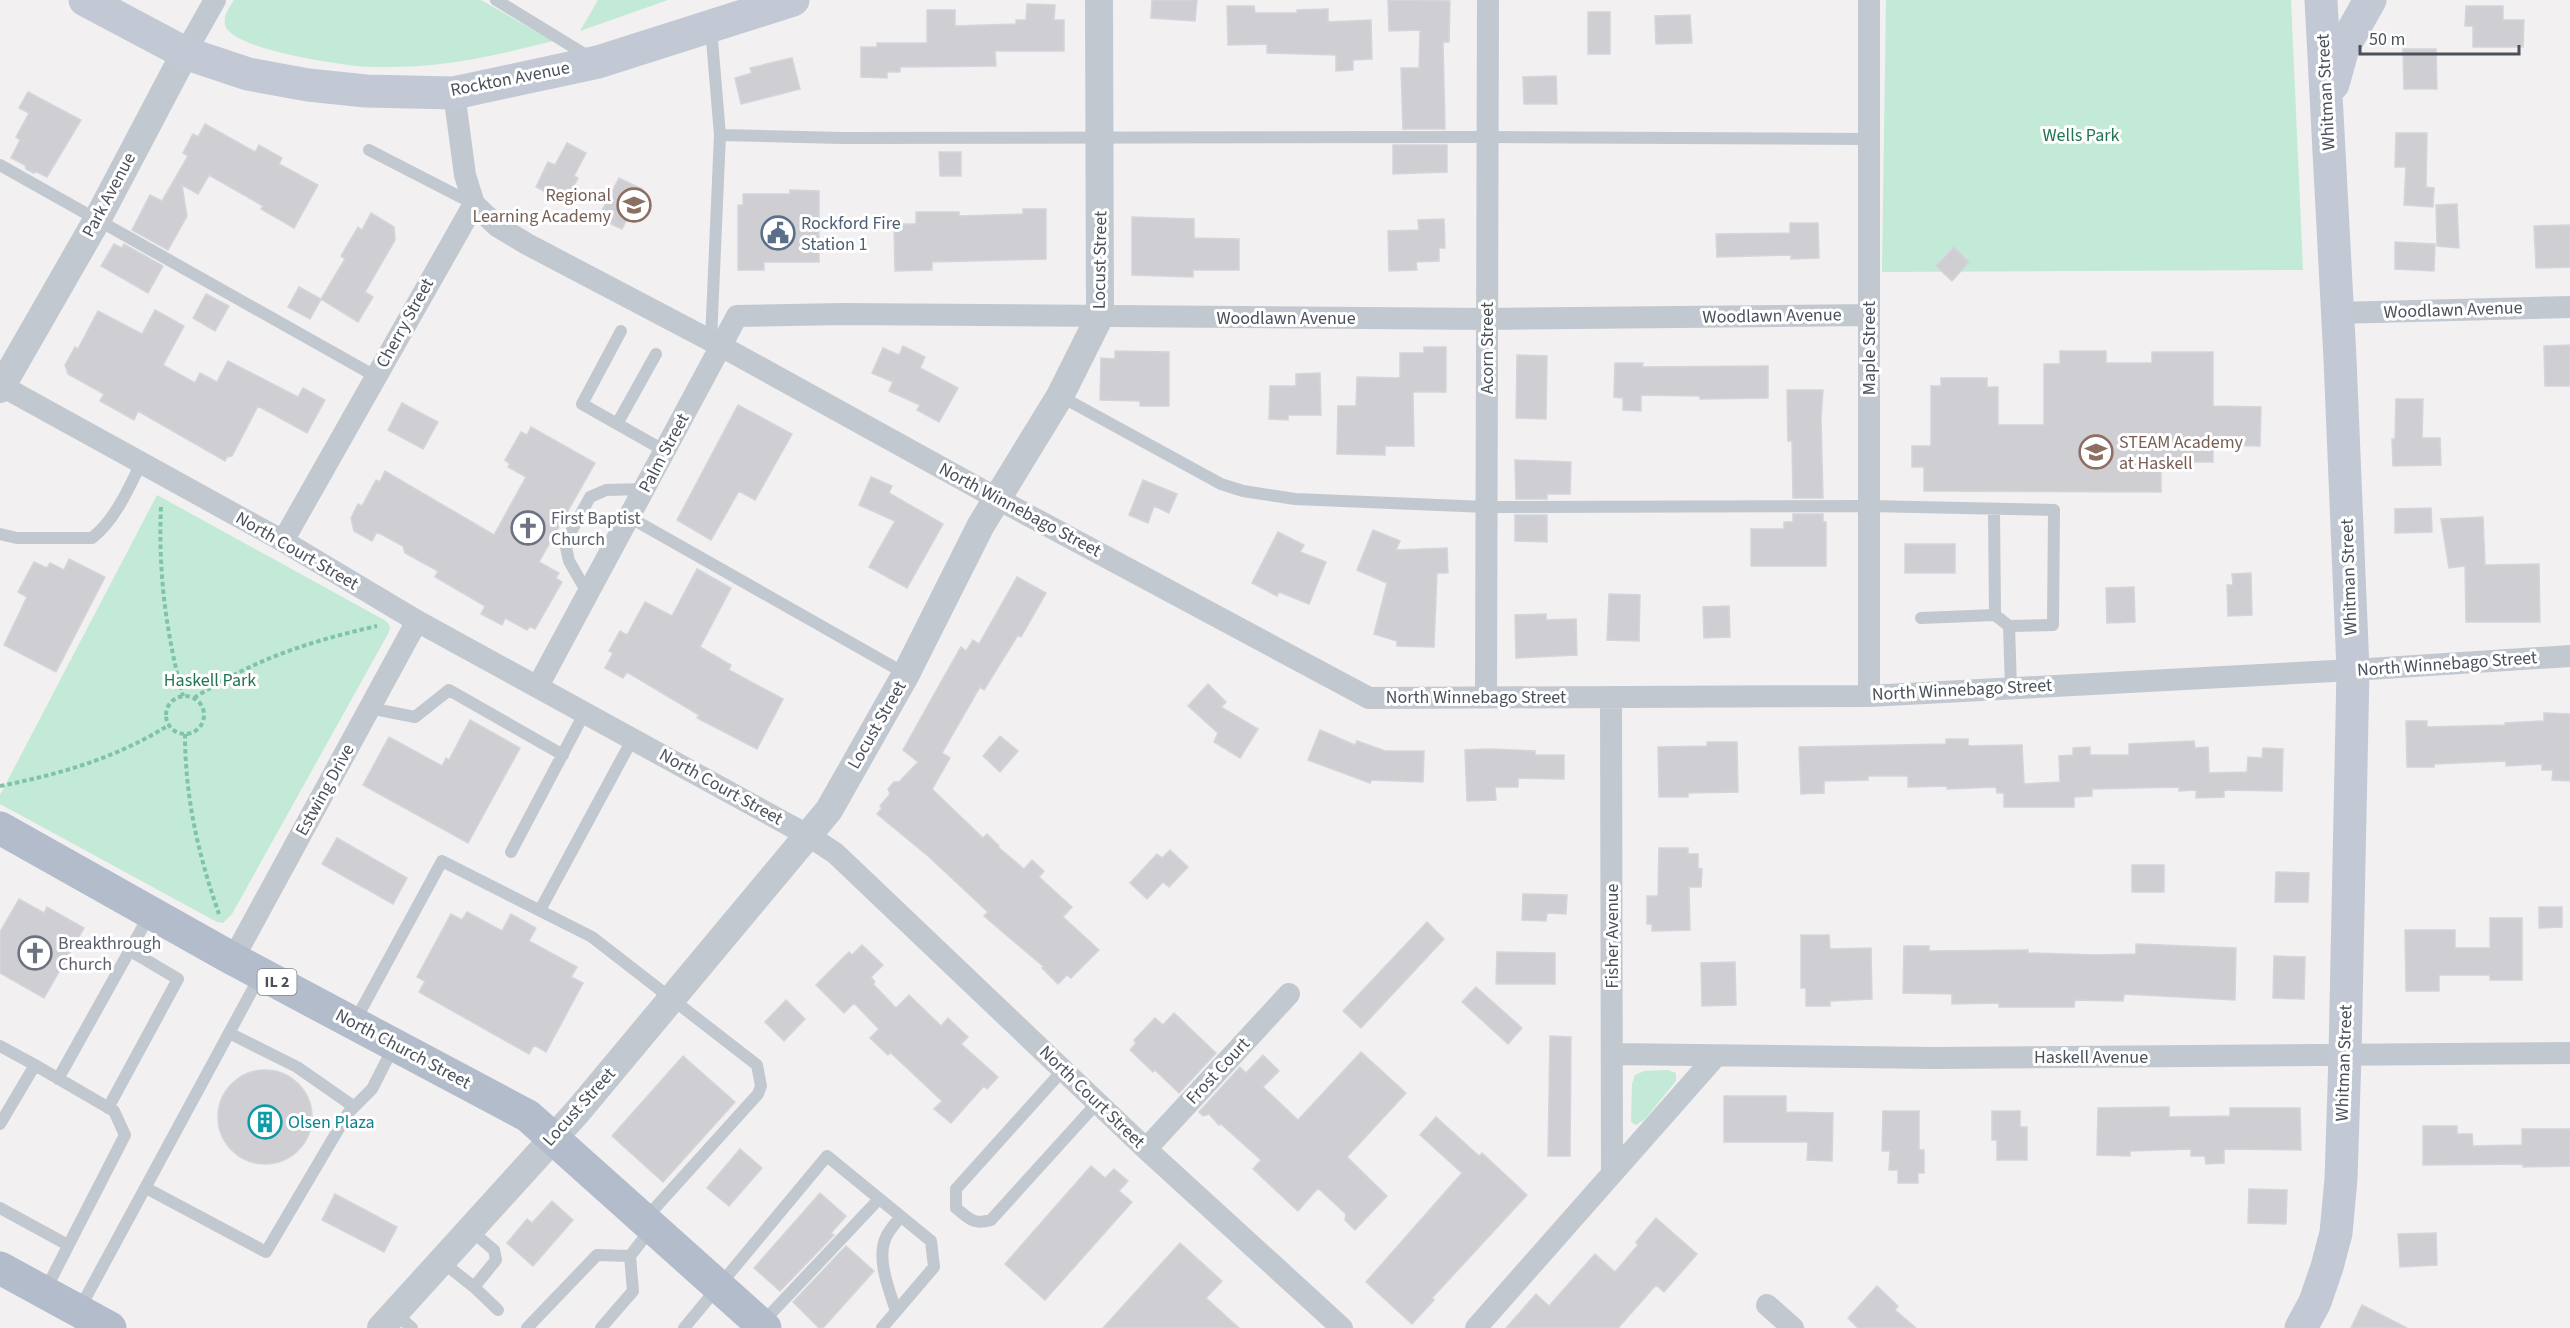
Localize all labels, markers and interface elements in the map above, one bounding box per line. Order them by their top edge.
scale bar [2360,18,2519,56]
text: 50 m [2369,27,2405,52]
street label: Whitman Street [2310,33,2342,151]
street label: Rockton Avenue [448,55,572,103]
park label: Wells Park [2042,123,2120,148]
street label: Park Avenue [76,148,142,242]
place label: Regional Learning Academy [473,183,612,229]
school or university icon: Regional Learning Academy [616,187,652,223]
place label: Rockford Fire Station 1 [801,211,901,257]
street label: Locust Street [1087,211,1113,309]
public building icon: Rockford Fire Station 1 [760,215,796,251]
street label: Cherry Street [370,274,440,372]
street label: Woodlawn Avenue [2383,295,2523,325]
street label: Maple Street [1857,301,1882,395]
street label: Acorn Street [1475,302,1500,394]
street label: Woodlawn Avenue [1702,302,1842,330]
street label: Woodlawn Avenue [1216,306,1356,331]
street label: Palm Street [633,409,695,497]
place label: STEAM Academy at Haskell [2119,430,2244,476]
school or university icon: STEAM Academy at Haskell [2078,434,2114,470]
street label: North Winnebago Street [935,457,1105,563]
street label: North Court Street [231,506,363,596]
place label: First Baptist Church [551,506,640,552]
church icon: First Baptist Church [510,510,546,546]
street label: Whitman Street [2334,518,2364,636]
street label: North Winnebago Street [2356,645,2538,683]
park label: Haskell Park [164,668,256,693]
street label: North Winnebago Street [1871,673,2053,707]
street label: Locust Street [842,676,912,774]
street label: North Winnebago Street [1386,685,1566,710]
street label: Estwing Drive [289,739,361,841]
street label: North Court Street [655,743,787,831]
street label: Fisher Avenue [1600,883,1625,988]
place label: Breakthrough Church [58,931,161,977]
church icon: Breakthrough Church [17,935,53,971]
road number: IL 2 [258,969,296,995]
street label: North Church Street [331,1003,475,1095]
street label: Whitman Street [2329,1004,2359,1122]
street label: Frost Court [1180,1032,1256,1110]
street label: North Court Street [1034,1040,1150,1154]
street label: Haskell Avenue [2034,1045,2148,1070]
street label: Locust Street [537,1062,621,1152]
building icon: Olsen Plaza [247,1104,283,1140]
place label: Olsen Plaza [288,1110,375,1135]

